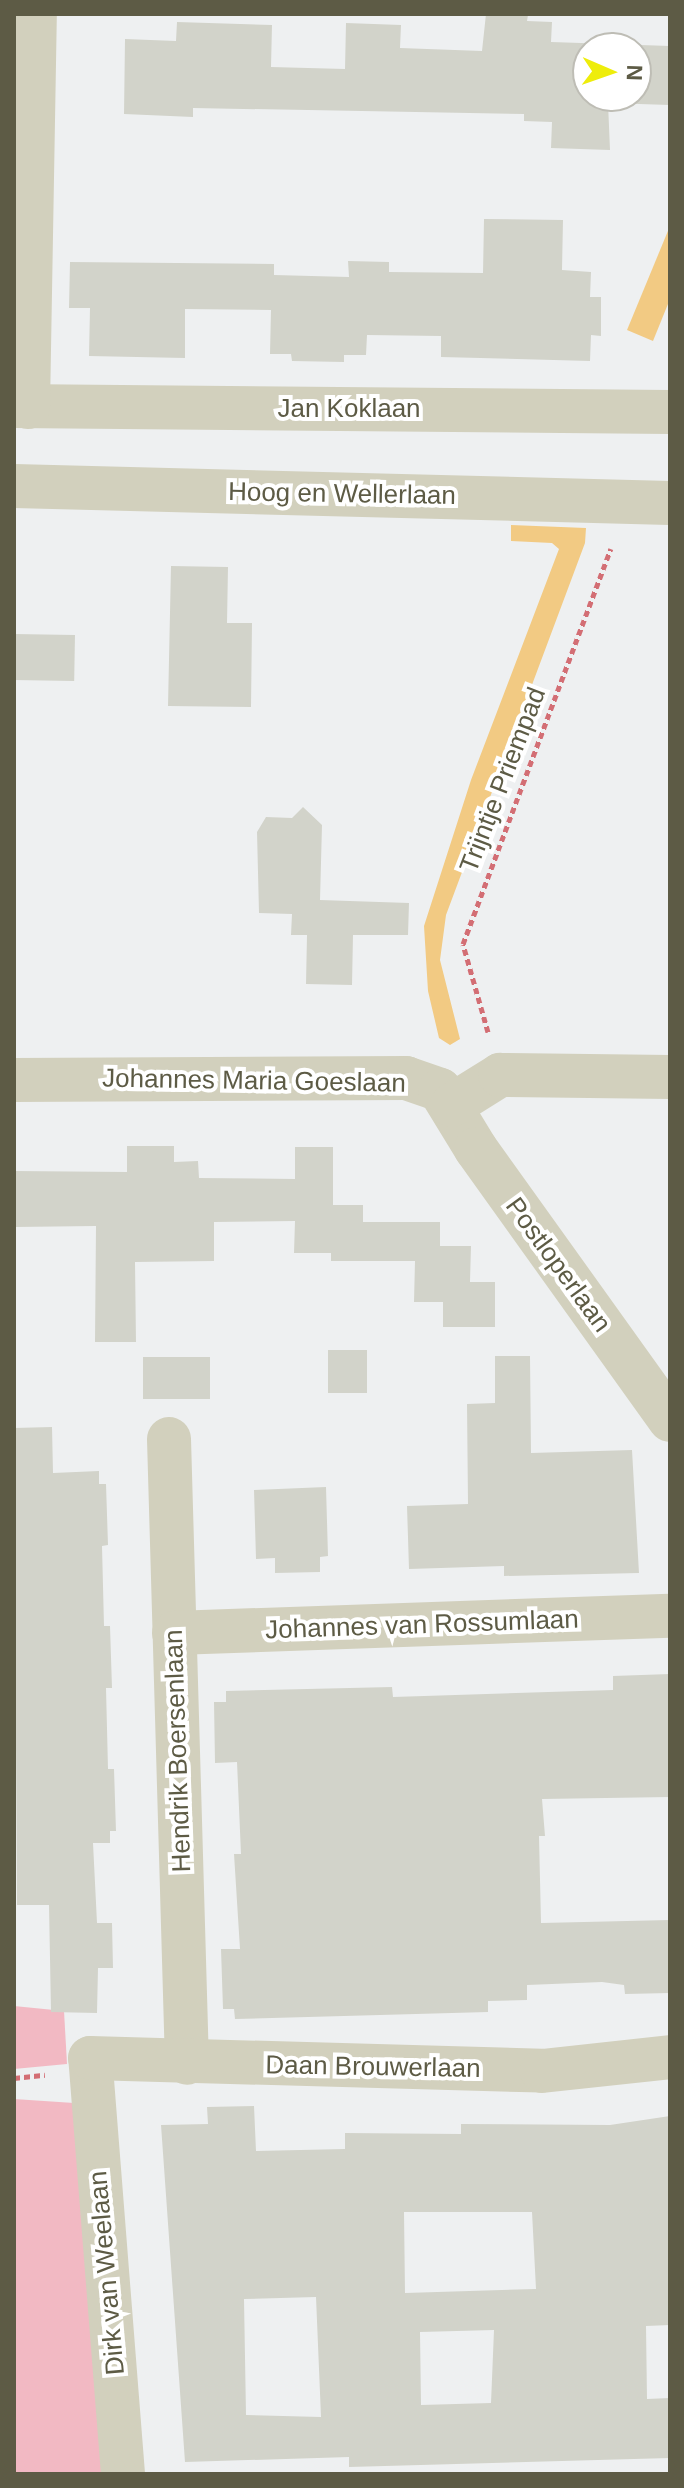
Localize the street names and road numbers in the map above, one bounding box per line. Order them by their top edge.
street label: Jan Koklaan [277,393,421,425]
street label: Hoog en Wellerlaan [228,476,456,512]
street label: Trijntje Priempad [453,683,553,877]
street label: Johannes Maria Goeslaan [102,1063,406,1099]
street label: Postloperlaan [499,1192,617,1338]
street label: Johannes van Rossumlaan [265,1604,579,1646]
street label: Hendrik Boersenlaan [158,1629,198,1873]
street label: Daan Brouwerlaan [265,2050,481,2084]
street label: Dirk van Weelaan [83,2170,131,2376]

